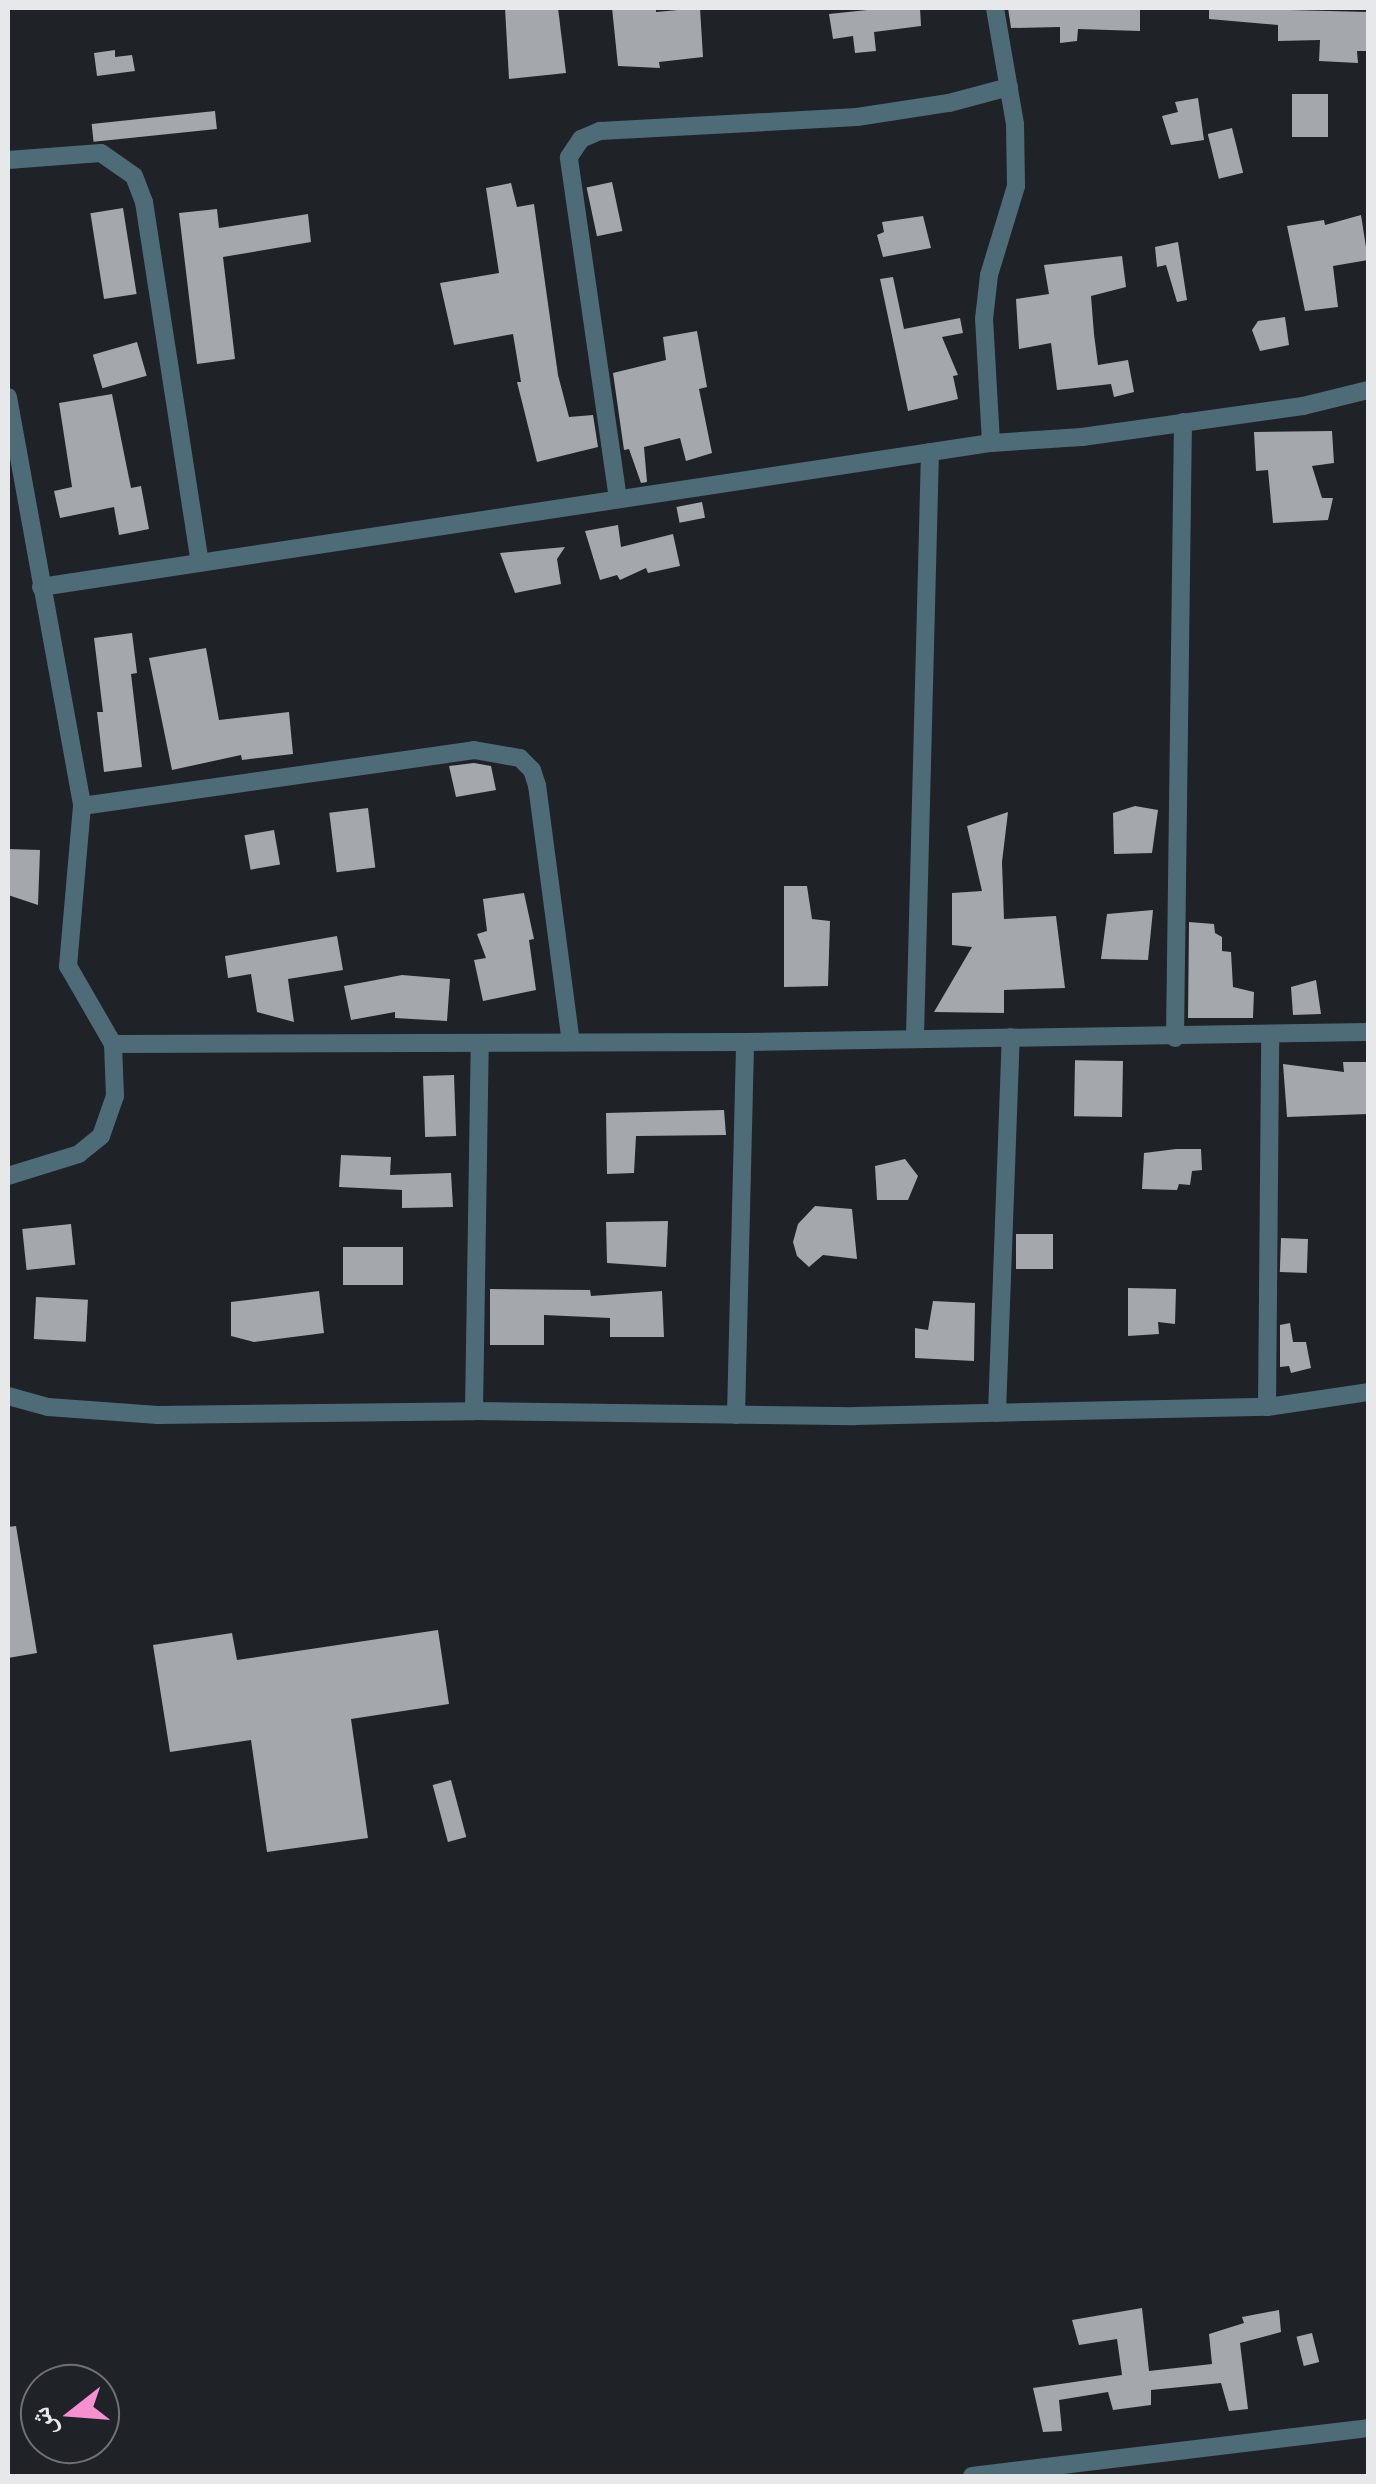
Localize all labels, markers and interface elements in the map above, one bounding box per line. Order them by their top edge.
north arrow [20,2364,120,2464]
text: ش [22,2403,64,2442]

